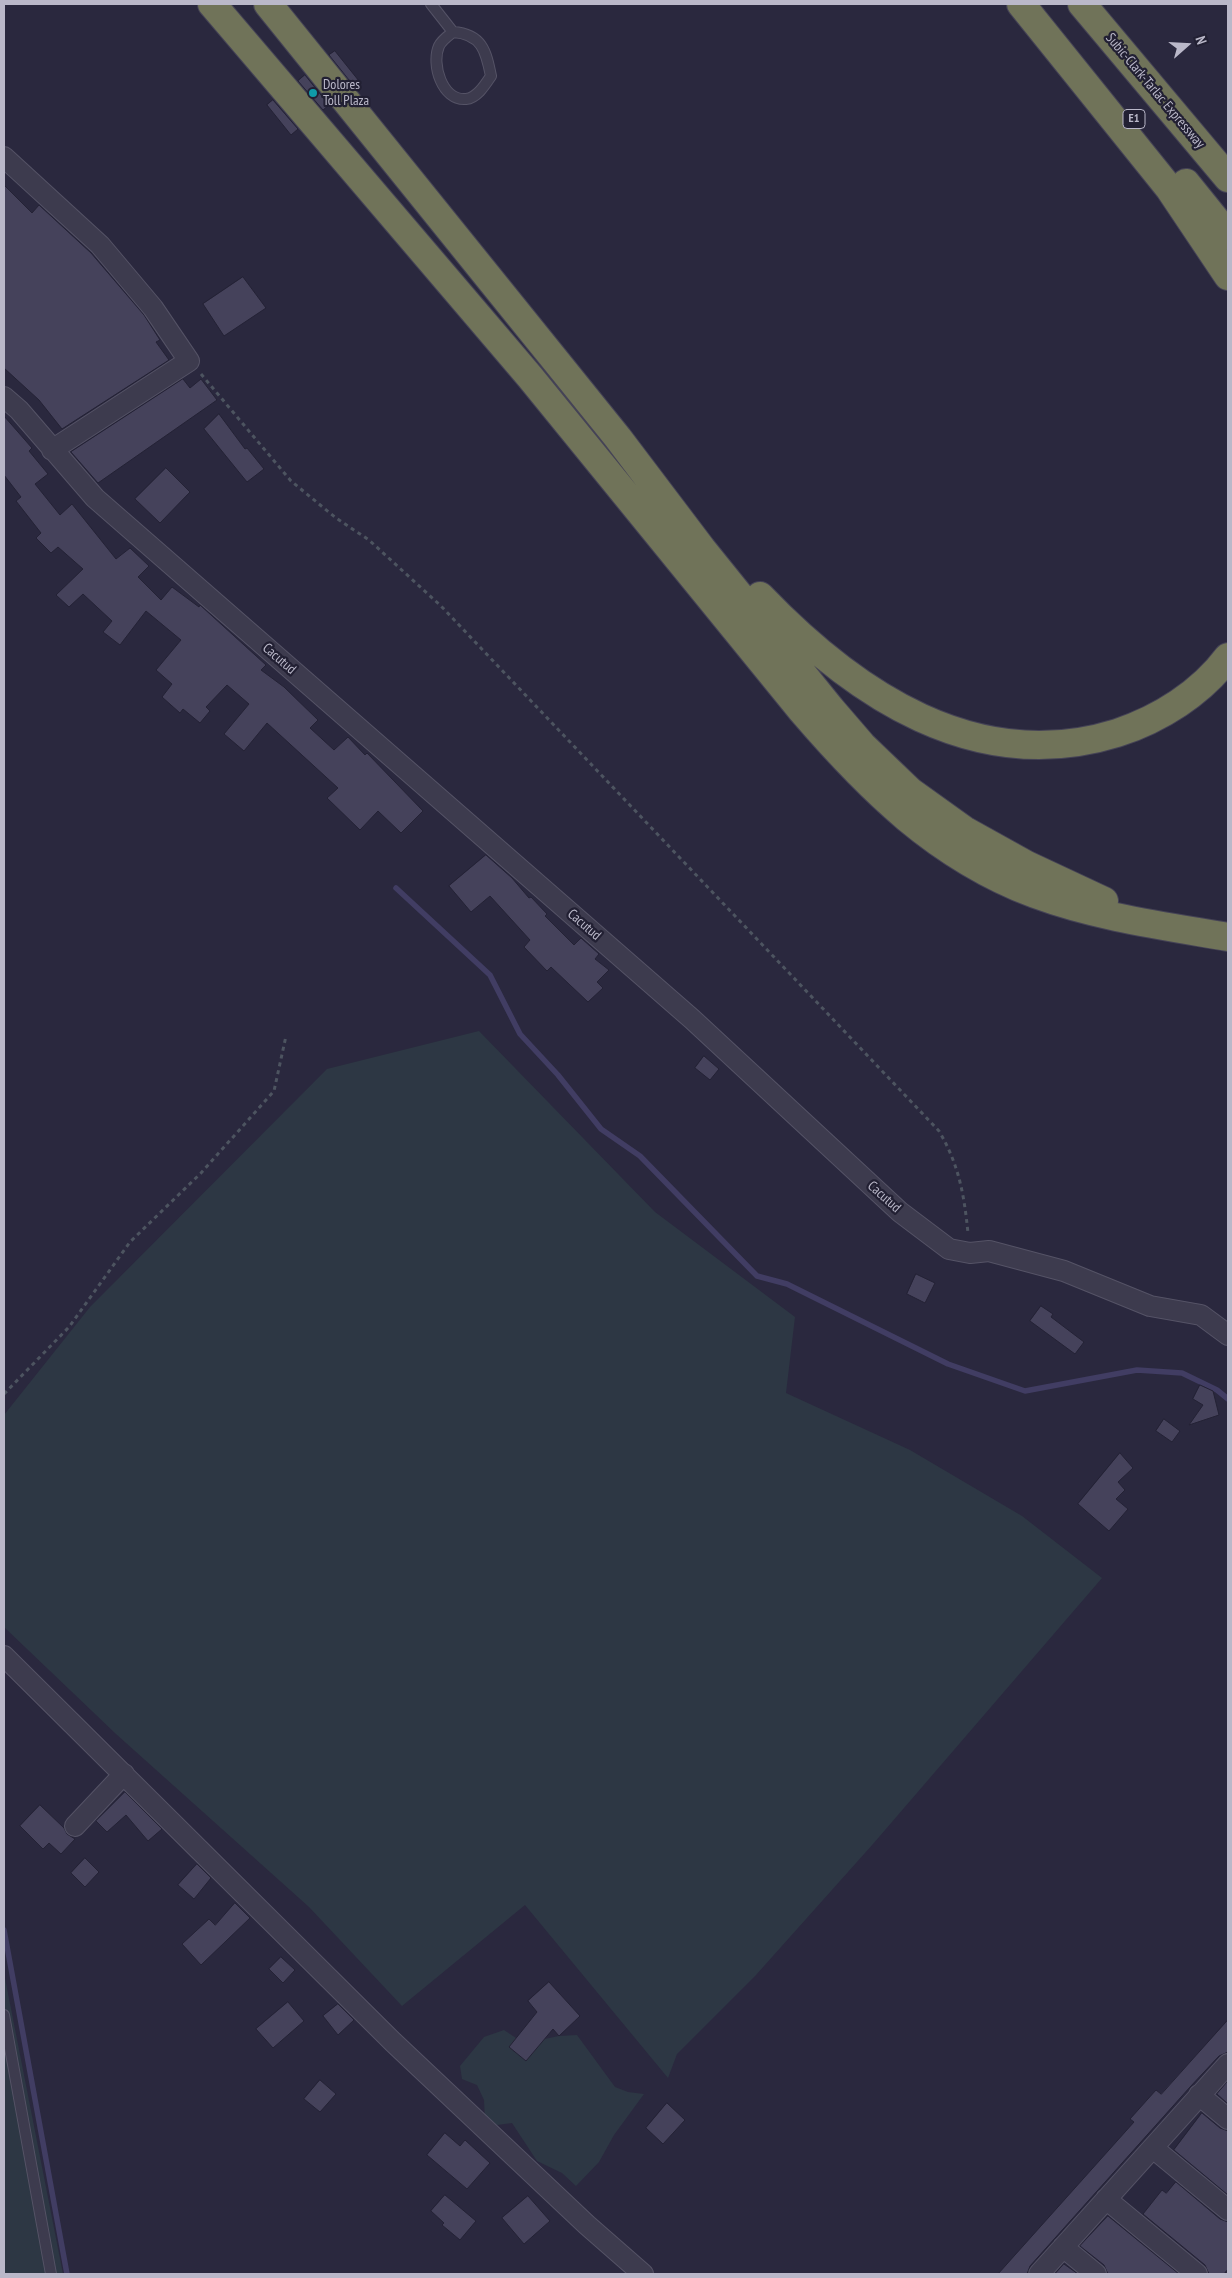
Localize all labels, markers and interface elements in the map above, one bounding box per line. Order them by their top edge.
north arrow [1162,20,1212,70]
street label: Subic-Clark-Tarlac Expressway [1102,30,1208,152]
text: N [1191,34,1211,47]
place label: Dolores Toll Plaza [323,77,369,110]
marker: Dolores Toll Plaza [307,87,319,99]
road number: E1 [1123,110,1145,128]
street label: Cacutud [259,640,299,678]
street label: Cacutud [564,906,604,944]
street label: Cacutud [864,1178,904,1216]

